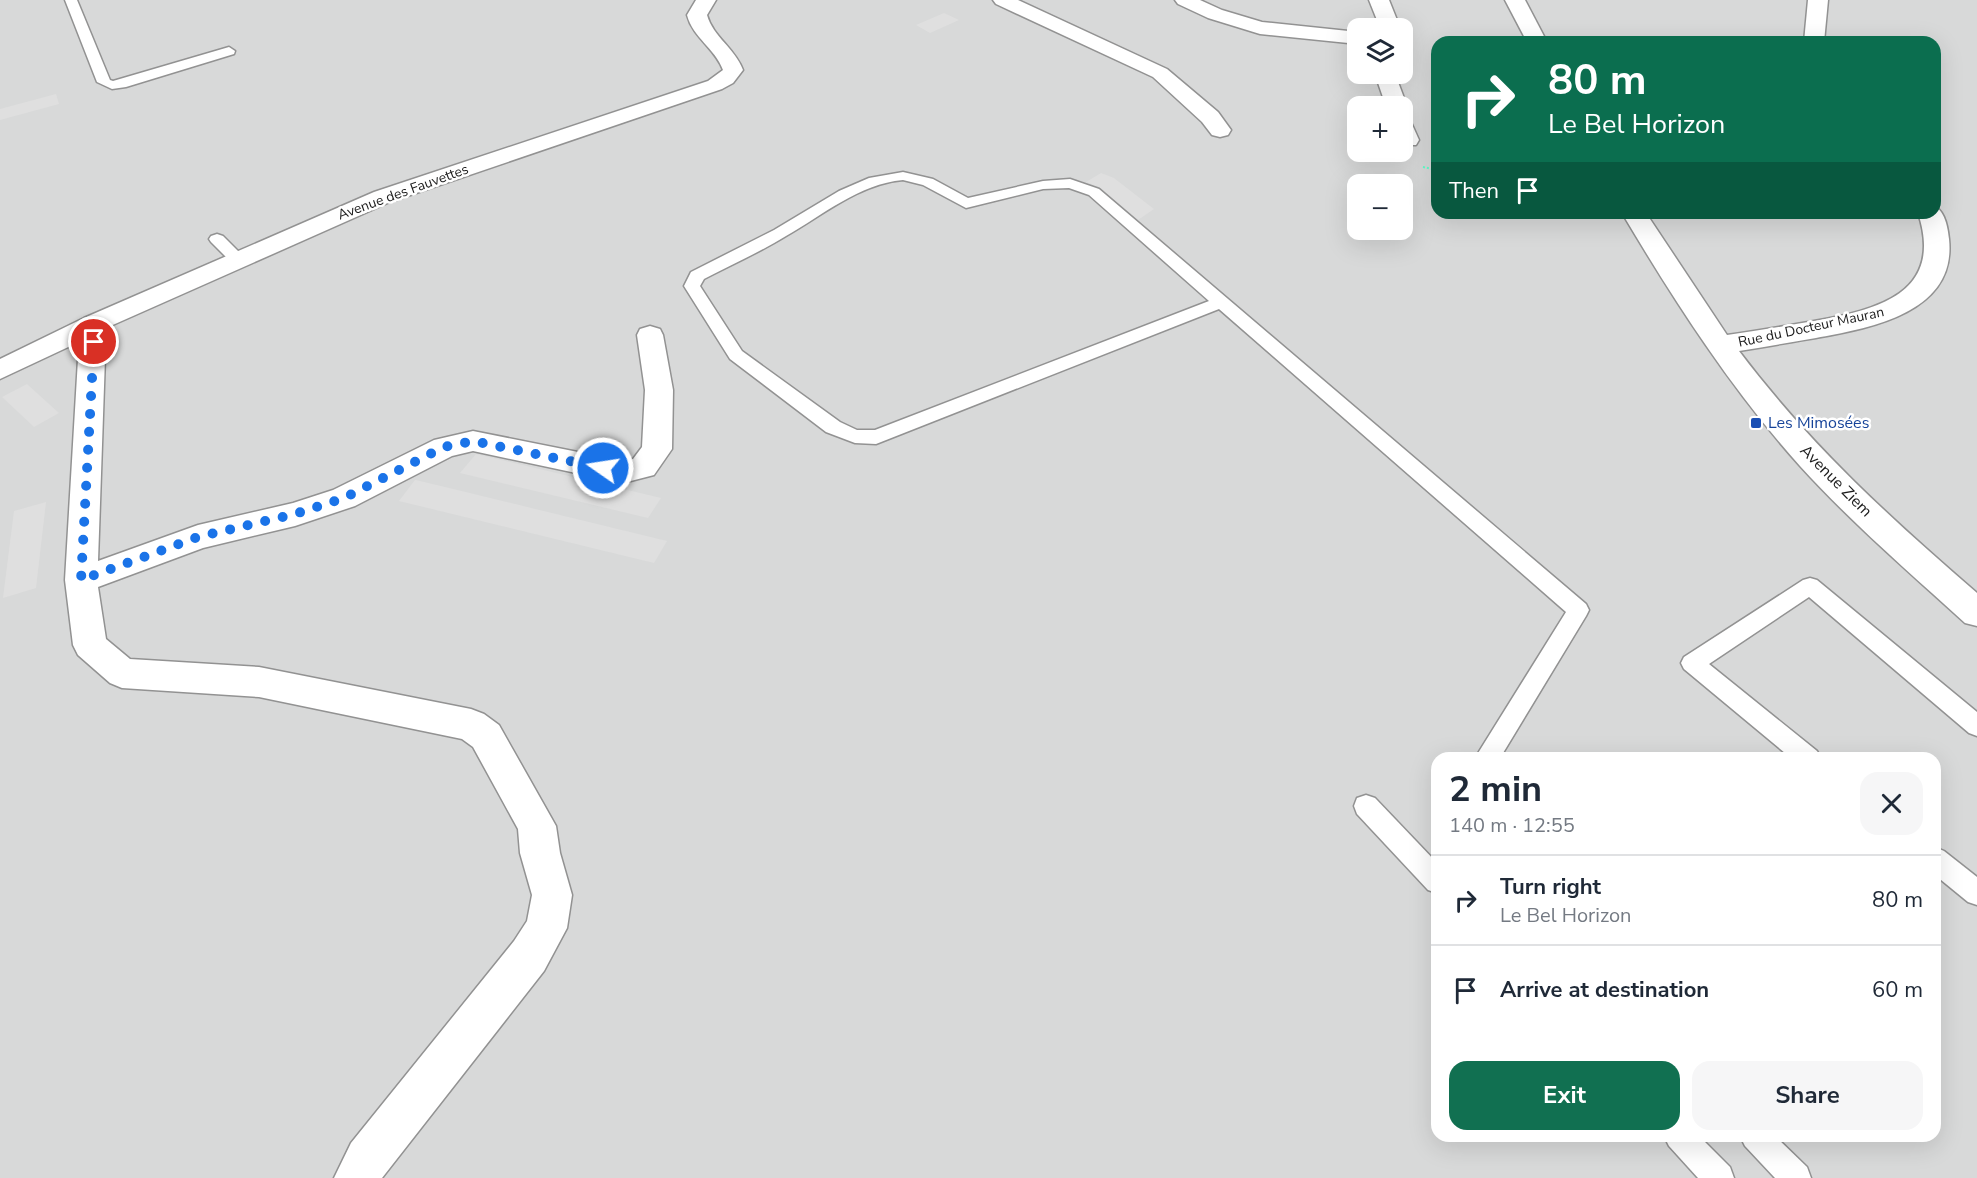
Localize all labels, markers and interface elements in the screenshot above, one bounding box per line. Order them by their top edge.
map controls [1347,18,1413,240]
button: layers [1347,18,1413,84]
text: 80 m [1548,52,1647,109]
icon: right [1449,60,1527,138]
button: + [1347,96,1413,162]
text: Le Bel Horizon [1548,106,1725,143]
street label: Avenue des Fauvettes [335,159,471,225]
button: − [1347,174,1413,240]
icon: arrive [1511,174,1544,207]
text: Then [1449,176,1499,206]
street label: Rue du Docteur Mauran [1736,302,1886,352]
pin [68,316,119,367]
icon: arrive [77,325,110,358]
place label: Les Mimosées [1768,412,1869,434]
marker: Les Mimosées [1749,416,1763,430]
position arrow [571,436,635,500]
street label: Avenue Ziem [1795,440,1877,522]
text: 2 min [1449,765,1542,814]
button: close [1860,772,1923,835]
text: 140 m · 12:55 [1449,812,1575,839]
text: Turn right [1500,872,1601,902]
icon: right [1449,884,1482,917]
text: 80 m [1872,885,1923,915]
text: Le Bel Horizon [1500,902,1631,929]
icon: arrive [1449,974,1482,1007]
text: Arrive at destination [1500,975,1709,1005]
text: 60 m [1872,975,1923,1005]
button: Exit [1449,1061,1680,1130]
button: Share [1692,1061,1923,1130]

